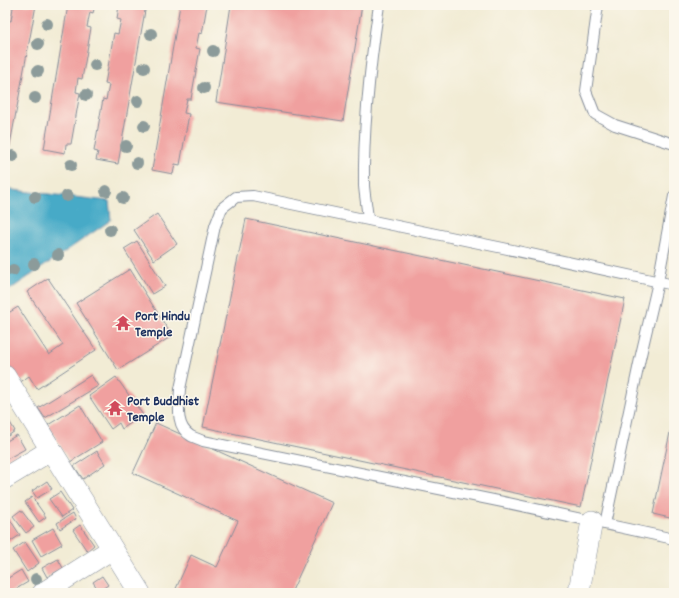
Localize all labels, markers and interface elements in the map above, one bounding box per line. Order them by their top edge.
place label: Port Hindu Temple [135,307,190,343]
temple icon: Port Hindu Temple [114,314,132,332]
place label: Port Buddhist Temple [127,392,200,428]
temple icon: Port Buddhist Temple [106,399,124,417]

